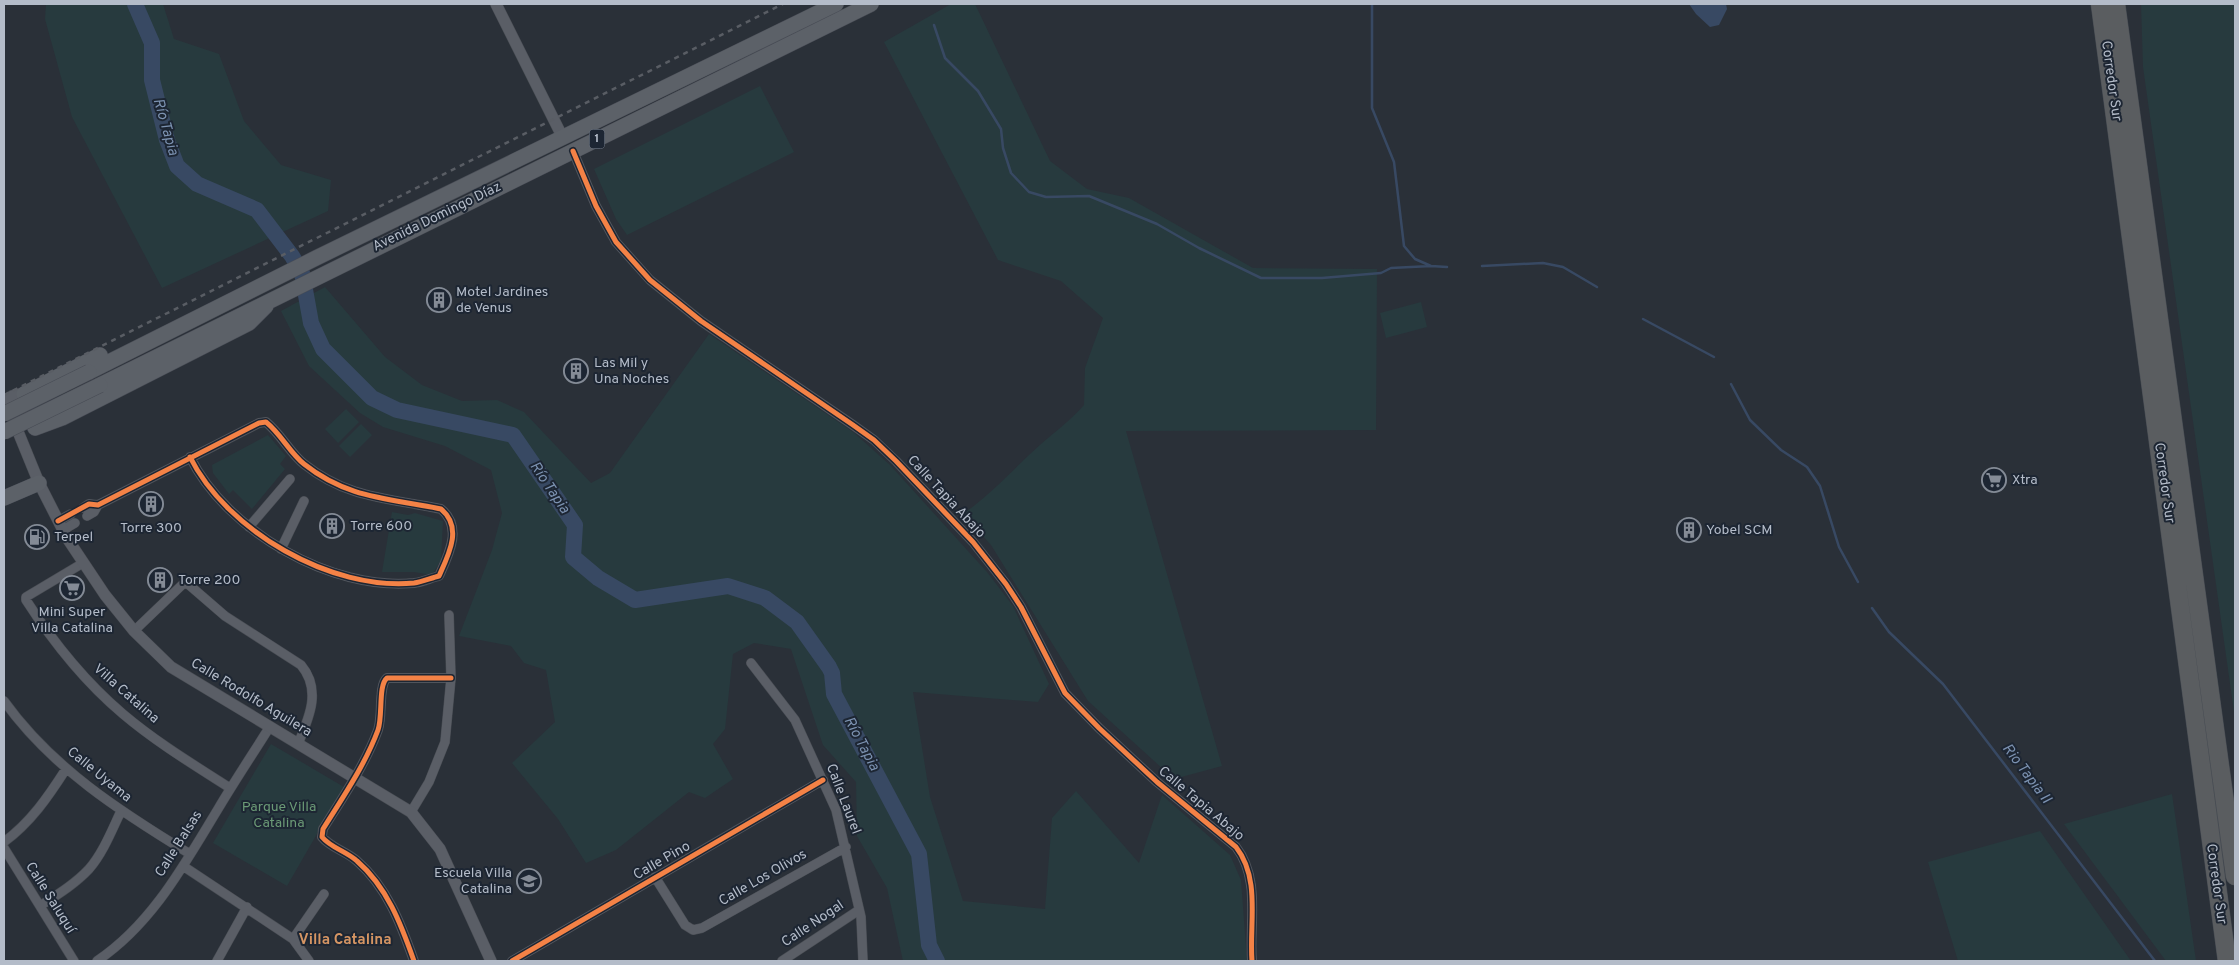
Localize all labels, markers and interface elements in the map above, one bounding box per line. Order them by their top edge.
street label: Corredor Sur [2097,40,2125,123]
water label: Río Tapia [148,96,182,158]
road number: 1 [590,130,604,148]
street label: Avenida Domingo Díaz [370,179,504,255]
place label: Motel Jardines de Venus [456,284,548,317]
building icon: Motel Jardines de Venus [426,287,452,313]
place label: Las Mil y Una Noches [594,355,669,388]
building icon: Las Mil y Una Noches [563,358,589,384]
street label: Corredor Sur [2150,442,2178,525]
street label: Calle Tapia Abajo [903,452,989,542]
water label: Río Tapia [525,458,573,518]
supermarket icon: Xtra [1981,467,2007,493]
place label: Xtra [2012,472,2038,489]
building icon: Torre 300 [138,491,164,517]
building icon: Torre 600 [319,513,345,539]
building icon: Yobel SCM [1676,517,1702,543]
place label: Torre 600 [350,518,412,535]
place label: Torre 300 [120,520,182,537]
place label: Yobel SCM [1706,522,1773,539]
fuel station icon: Terpel [24,524,50,550]
place label: Terpel [54,529,93,546]
building icon: Torre 200 [147,567,173,593]
place label: Torre 200 [178,572,240,589]
supermarket icon: Mini Super Villa Catalina [59,575,85,601]
place label: Mini Super Villa Catalina [31,604,113,637]
street label: Calle Rodolfo Aguilera [187,655,315,741]
street label: Villa Catalina [89,661,163,727]
water label: Río Tapia [839,714,883,775]
water label: Rio Tapia II [1997,740,2055,809]
street label: Calle Uyama [63,744,135,806]
street label: Calle Laurel [822,761,864,837]
street label: Calle Tapia Abajo [1155,763,1248,845]
park label: Parque Villa Catalina [242,799,316,832]
street label: Calle Balsas [152,808,206,880]
street label: Calle Pino [631,838,694,884]
street label: Corredor Sur [2202,843,2230,926]
street label: Calle Los Olivos [716,846,810,910]
street label: Calle Saluquí [21,859,79,938]
place label: Escuela Villa Catalina [434,865,512,898]
school or university icon: Escuela Villa Catalina [516,868,542,894]
street label: Calle Nogal [779,897,847,951]
district label: Villa Catalina [298,931,392,950]

